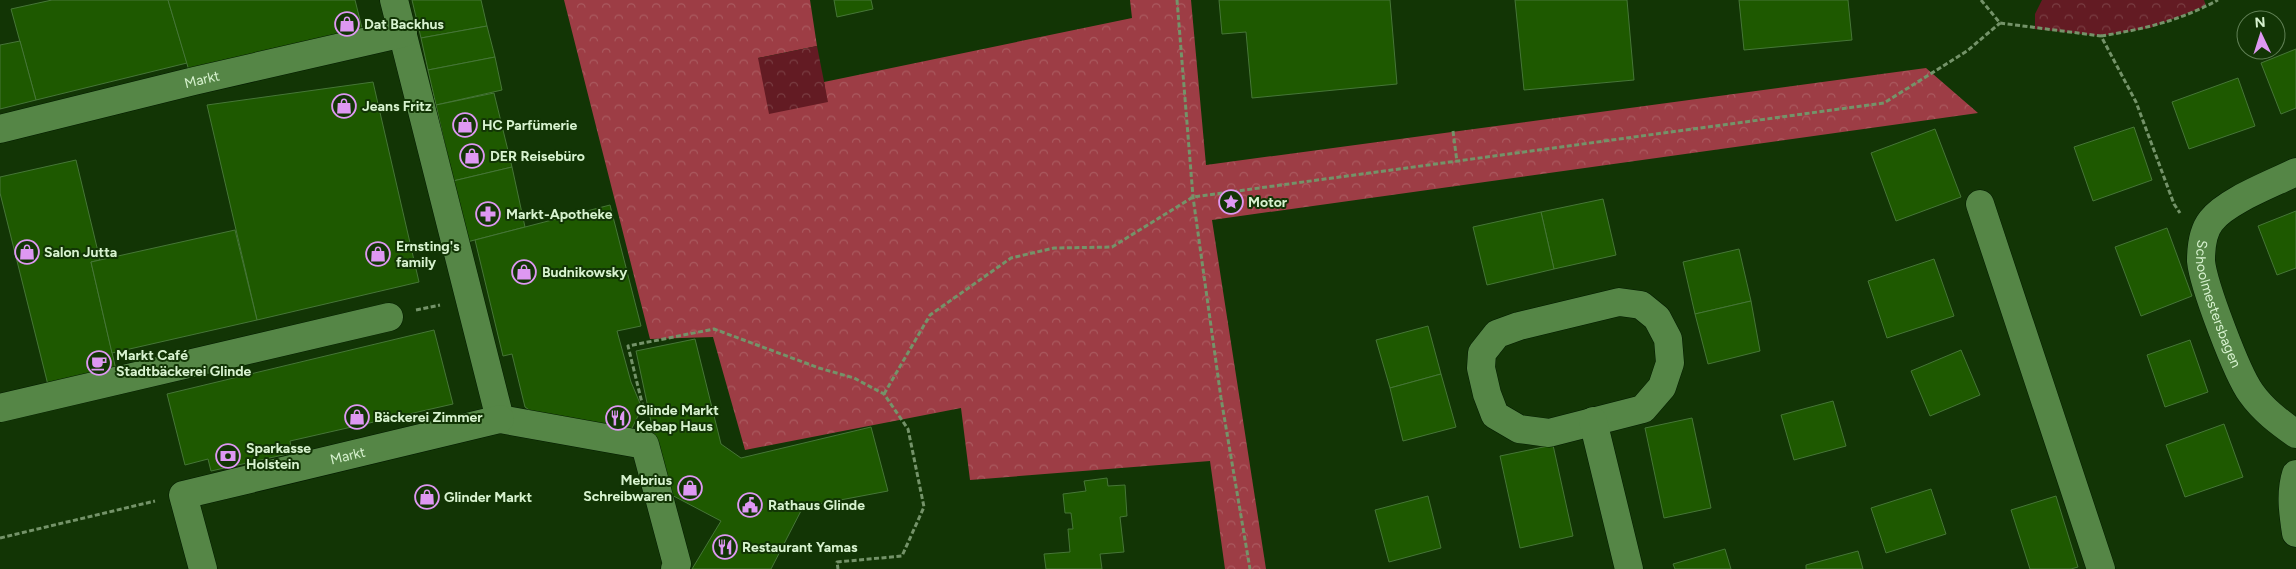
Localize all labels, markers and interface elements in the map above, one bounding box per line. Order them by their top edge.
north arrow [2236,10,2286,60]
shop icon: Dat Backhus [334,11,360,37]
text: N [2254,14,2266,31]
place label: Dat Backhus [364,16,444,33]
street label: Markt [182,67,221,92]
shop icon: Jeans Fritz [331,93,357,119]
place label: Jeans Fritz [362,98,432,115]
shop icon: HC Parfümerie [452,112,478,138]
place label: HC Parfümerie [482,117,577,134]
shop icon: DER Reisebüro [459,143,485,169]
place label: DER Reisebüro [490,148,585,165]
place icon: Motor [1218,189,1244,215]
place label: Motor [1248,194,1288,211]
pharmacy icon: Markt-Apotheke [475,201,501,227]
place label: Markt-Apotheke [506,206,613,223]
place label: Ernsting's family [396,238,460,271]
shop icon: Salon Jutta [14,239,40,265]
street label: Schoolmestersbagen [2192,239,2245,370]
shop icon: Ernsting's family [365,241,391,267]
place label: Salon Jutta [44,244,117,261]
shop icon: Budnikowsky [511,259,537,285]
place label: Budnikowsky [542,264,628,281]
place label: Markt Café Stadtbäckerei Glinde [116,347,252,380]
cafe icon: Markt Café Stadtbäckerei Glinde [86,350,112,376]
place label: Glinde Markt Kebap Haus [636,402,719,435]
shop icon: Bäckerei Zimmer [344,404,370,430]
restaurant icon: Glinde Markt Kebap Haus [605,405,631,431]
place label: Bäckerei Zimmer [374,409,483,426]
place label: Sparkasse Holstein [246,440,311,473]
bank icon: Sparkasse Holstein [215,443,241,469]
street label: Markt [328,443,367,468]
place label: Mebrius Schreibwaren [583,472,672,505]
shop icon: Mebrius Schreibwaren [677,475,703,501]
shop icon: Glinder Markt [414,484,440,510]
place label: Glinder Markt [444,489,532,506]
public building icon: Rathaus Glinde [737,492,763,518]
place label: Rathaus Glinde [768,497,865,514]
restaurant icon: Restaurant Yamas [712,534,738,560]
place label: Restaurant Yamas [742,539,858,556]

